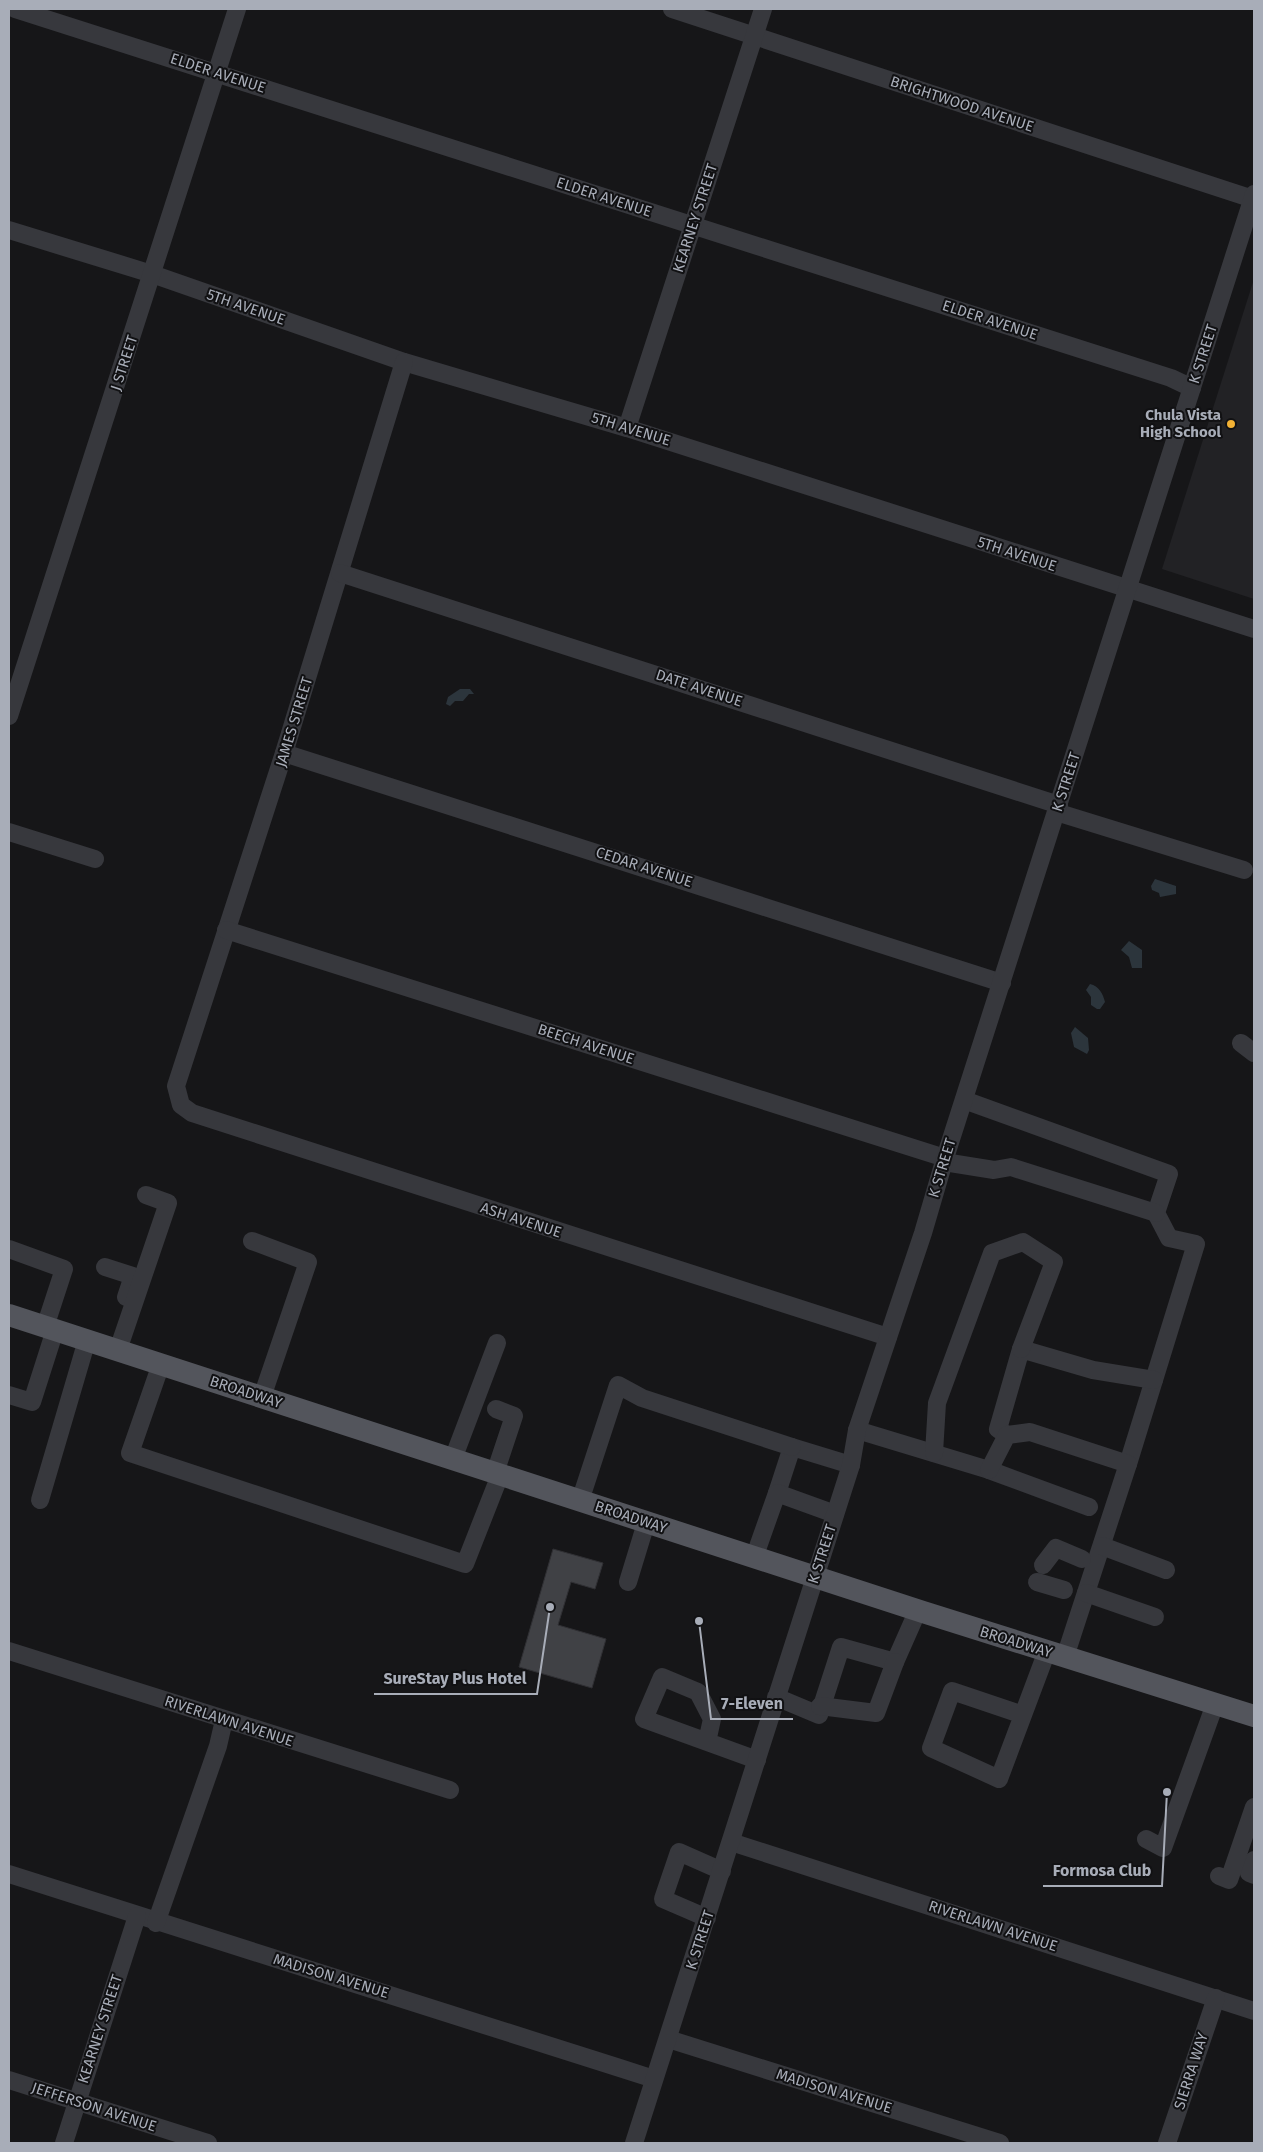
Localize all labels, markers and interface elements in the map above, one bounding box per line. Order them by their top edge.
street label: ELDER AVENUE [168,49,268,97]
street label: BRIGHTWOOD AVENUE [888,72,1036,136]
street label: KEARNEY STREET [669,161,721,275]
street label: ELDER AVENUE [554,173,654,221]
street label: 5TH AVENUE [204,285,288,329]
street label: ELDER AVENUE [940,296,1040,344]
street label: K STREET [1185,322,1221,386]
street label: J STREET [107,333,141,393]
place label: Chula Vista High School [1140,406,1222,441]
street label: 5TH AVENUE [589,408,673,450]
marker: Chula Vista High School [1225,418,1237,430]
street label: 5TH AVENUE [975,533,1059,575]
street label: DATE AVENUE [653,666,745,710]
street label: JAMES STREET [272,675,316,769]
street label: K STREET [1048,750,1084,814]
street label: CEDAR AVENUE [593,843,695,891]
street label: BEECH AVENUE [535,1020,637,1068]
street label: K STREET [924,1136,960,1200]
street label: ASH AVENUE [478,1198,564,1242]
street label: BROADWAY [208,1372,285,1412]
street label: BROADWAY [593,1497,670,1537]
street label: K STREET [804,1522,840,1586]
street label: BROADWAY [977,1622,1055,1662]
callout: SureStay Plus Hotel [374,1663,537,1694]
text: SureStay Plus Hotel [383,1669,527,1688]
callout: 7-Eleven [711,1688,793,1719]
street label: RIVERLAWN AVENUE [162,1692,296,1750]
text: 7-Eleven [721,1694,783,1713]
callout: Formosa Club [1043,1855,1162,1886]
text: Formosa Club [1053,1861,1151,1880]
street label: RIVERLAWN AVENUE [926,1897,1060,1955]
street label: K STREET [682,1908,718,1972]
street label: MADISON AVENUE [271,1950,391,2002]
street label: KEARNEY STREET [74,1972,126,2086]
street label: SIERRA WAY [1170,2030,1212,2112]
street label: MADISON AVENUE [774,2065,894,2117]
street label: JEFFERSON AVENUE [29,2078,159,2136]

